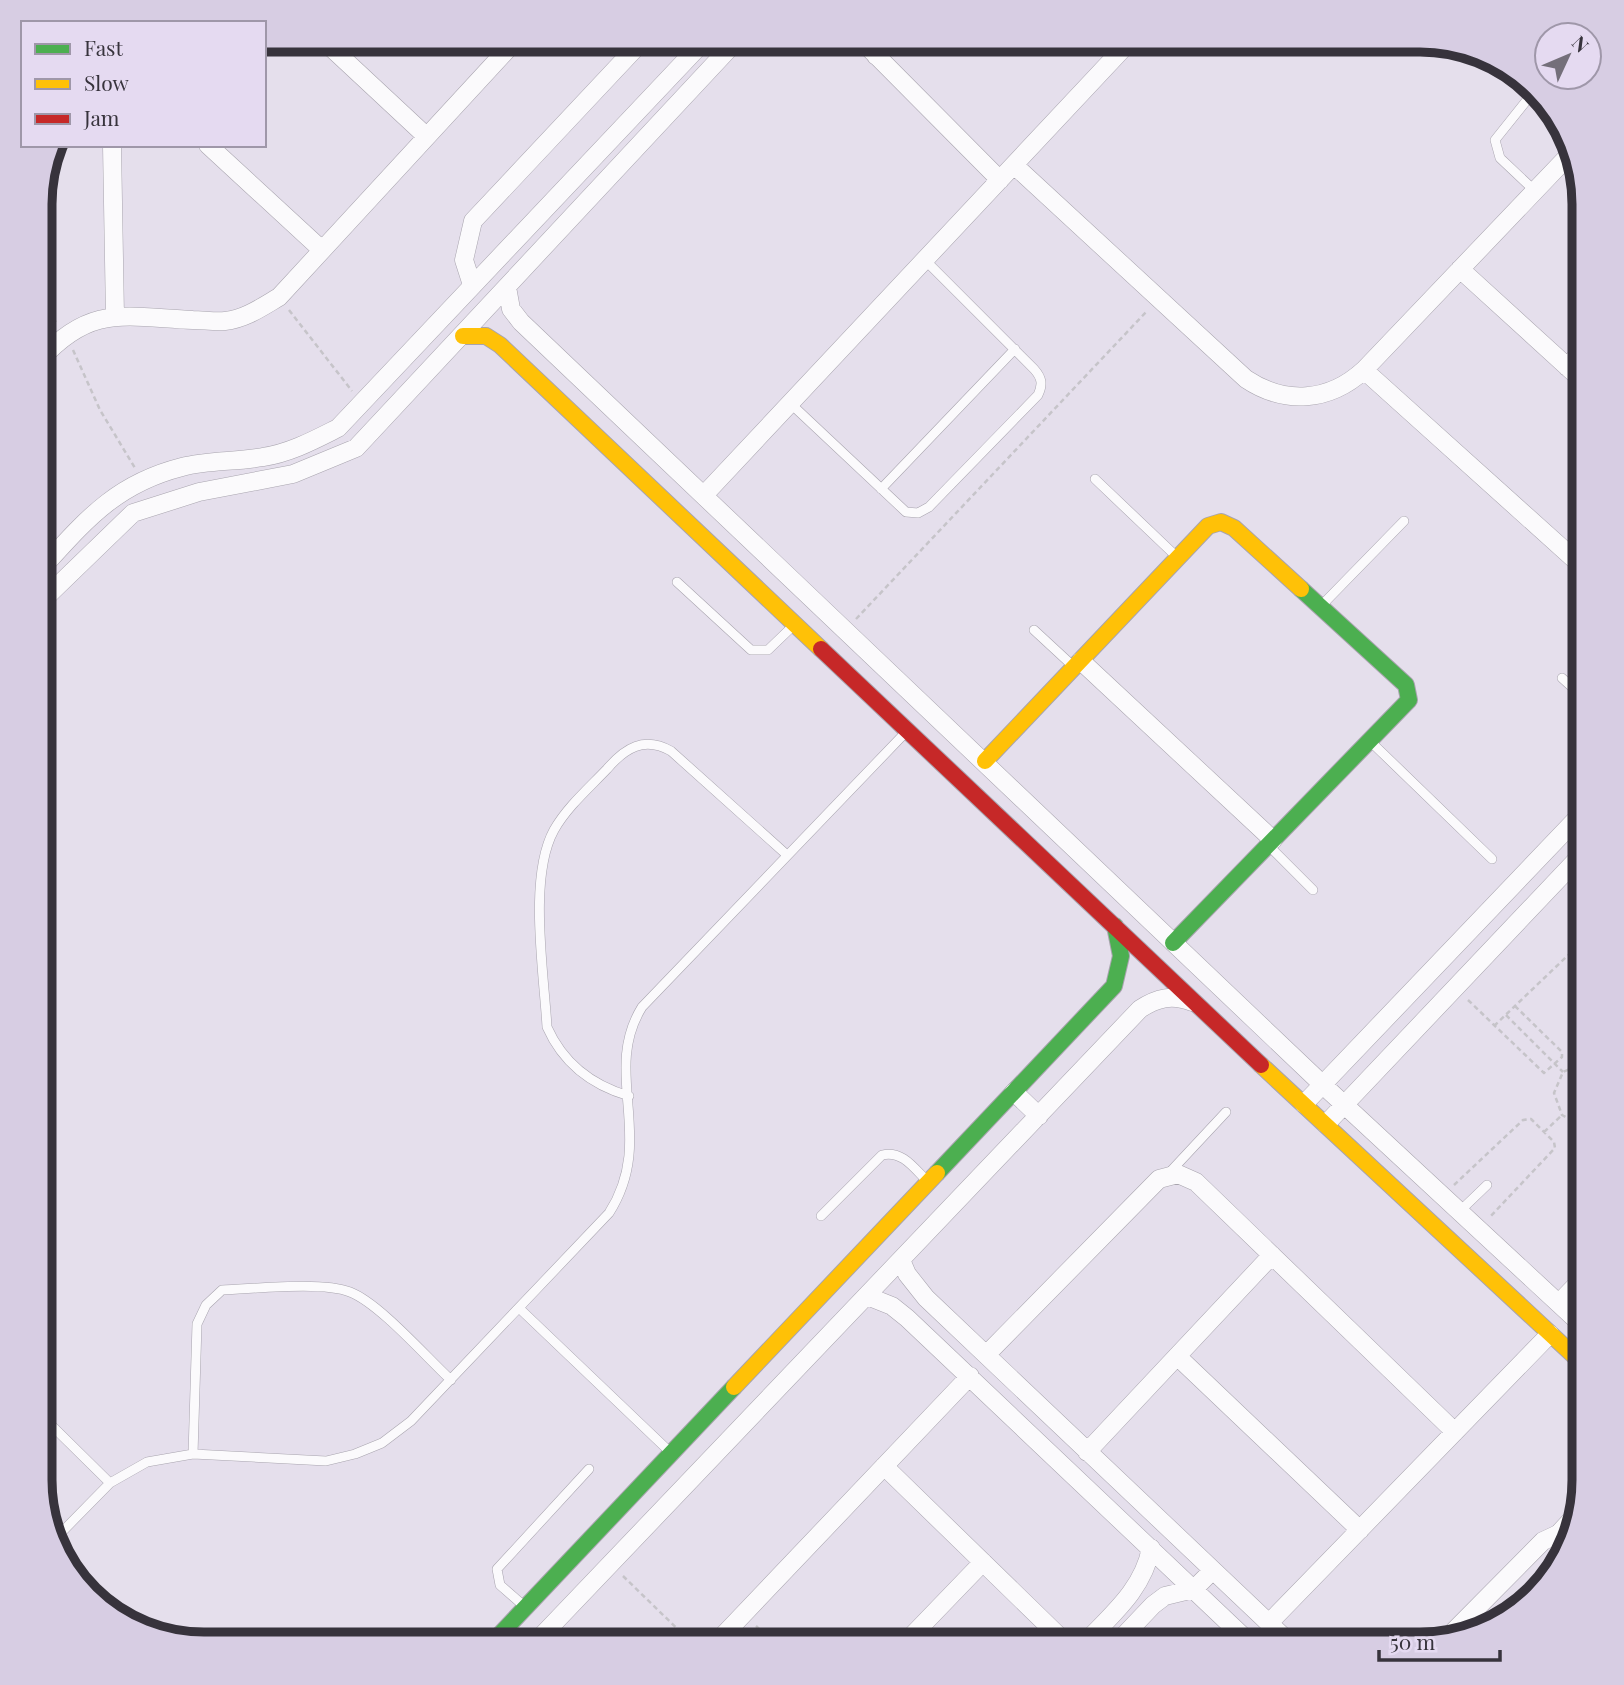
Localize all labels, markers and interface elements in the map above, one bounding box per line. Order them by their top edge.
legend [21,21,266,147]
north arrow [1533,21,1603,91]
text: N [1567,30,1595,58]
text: Fast [84,33,123,61]
text: Slow [84,68,129,96]
text: Jam [83,103,120,131]
scale bar [1379,1618,1500,1662]
text: 50 m [1390,1627,1436,1655]

